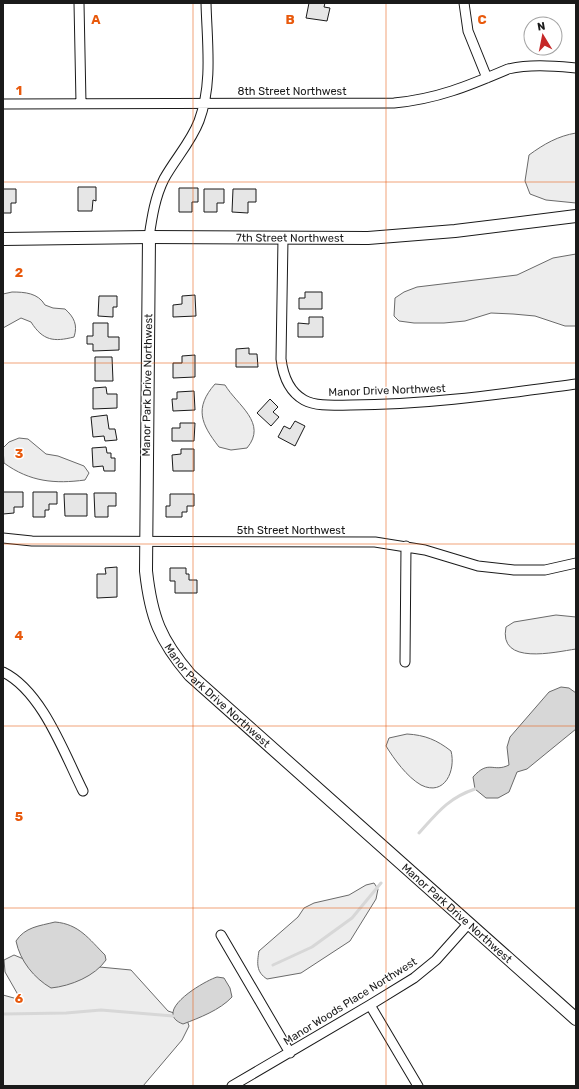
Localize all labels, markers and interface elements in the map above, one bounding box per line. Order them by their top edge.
text: A [91,12,101,27]
text: B [285,12,295,27]
text: C [477,12,487,27]
north arrow [523,16,563,56]
text: N [536,20,546,34]
text: 1 [16,83,22,98]
street label: 8th Street Northwest [238,85,347,98]
street label: 7th Street Northwest [236,231,345,245]
text: 2 [15,265,23,280]
street label: Manor Park Drive Northwest [140,313,155,457]
street label: Manor Drive Northwest [328,382,447,399]
text: 3 [15,446,24,461]
street label: 5th Street Northwest [237,524,346,537]
text: 4 [15,628,24,643]
street label: Manor Park Drive Northwest [162,641,273,751]
text: 5 [15,809,23,824]
street label: Manor Park Drive Northwest [399,861,515,966]
street label: Manor Woods Place Northwest [281,955,420,1048]
text: 6 [15,991,24,1006]

